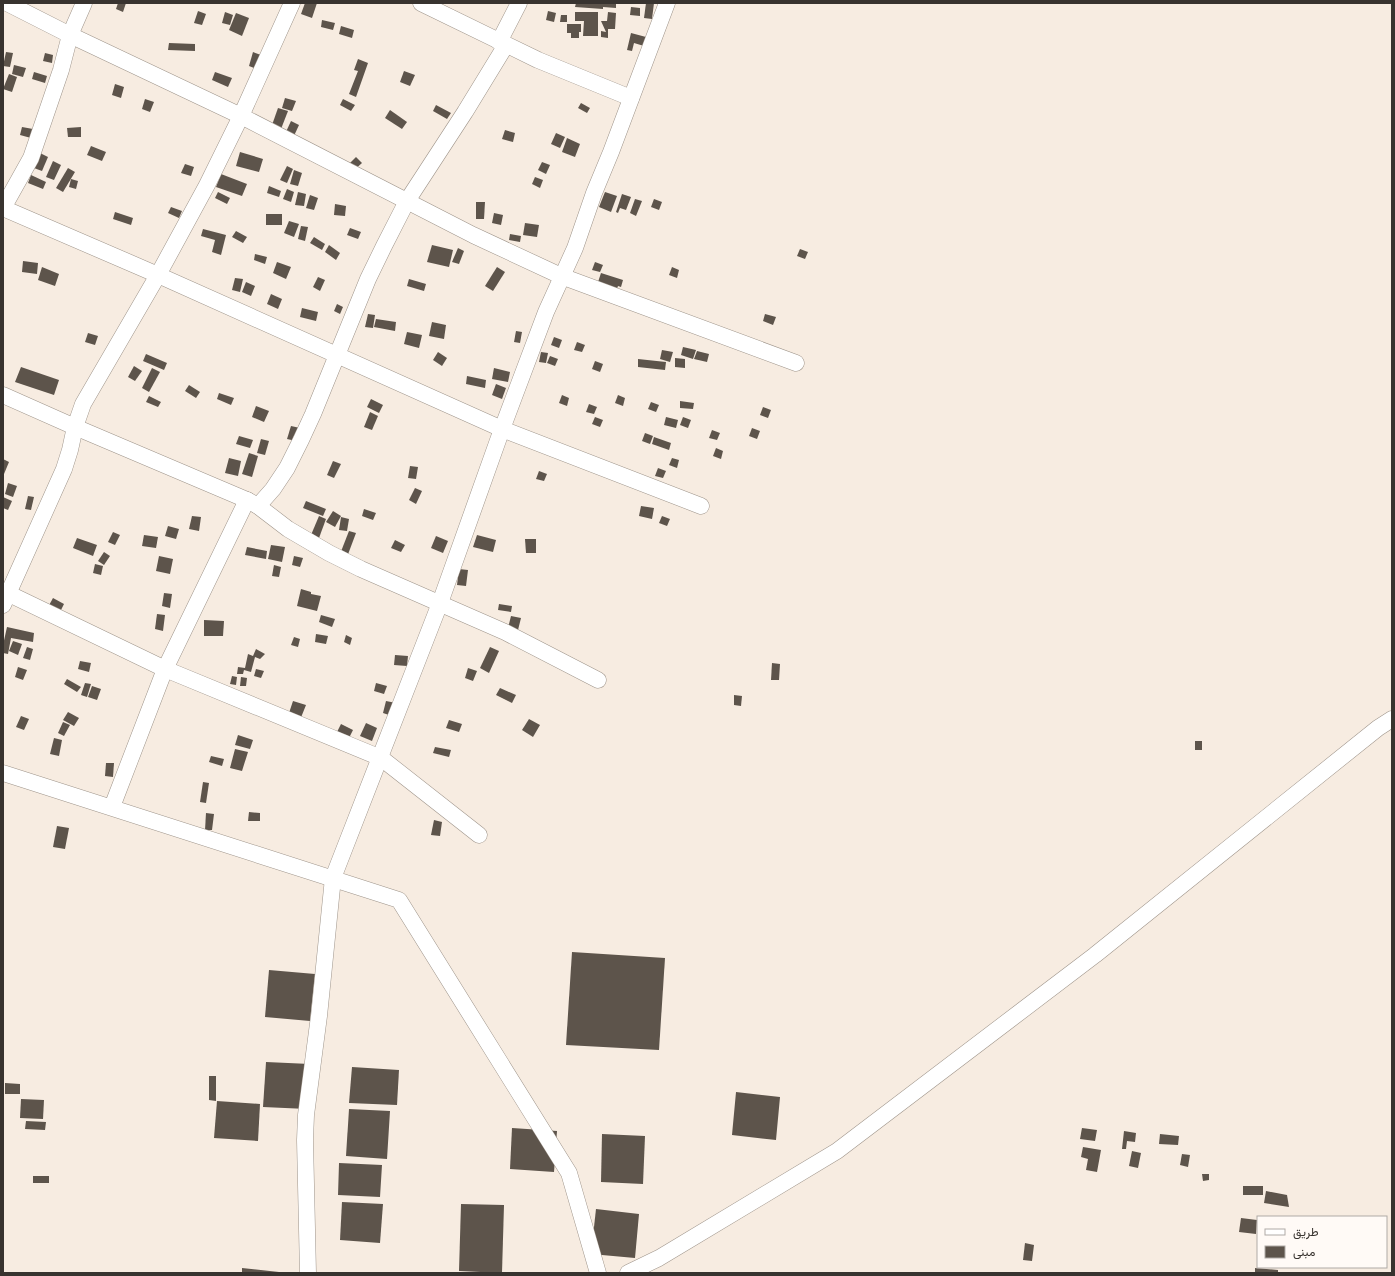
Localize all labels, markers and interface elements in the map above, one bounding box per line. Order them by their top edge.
legend [1257,1216,1387,1268]
text: طريق [1293,1225,1319,1240]
text: مبنى [1293,1245,1315,1260]

